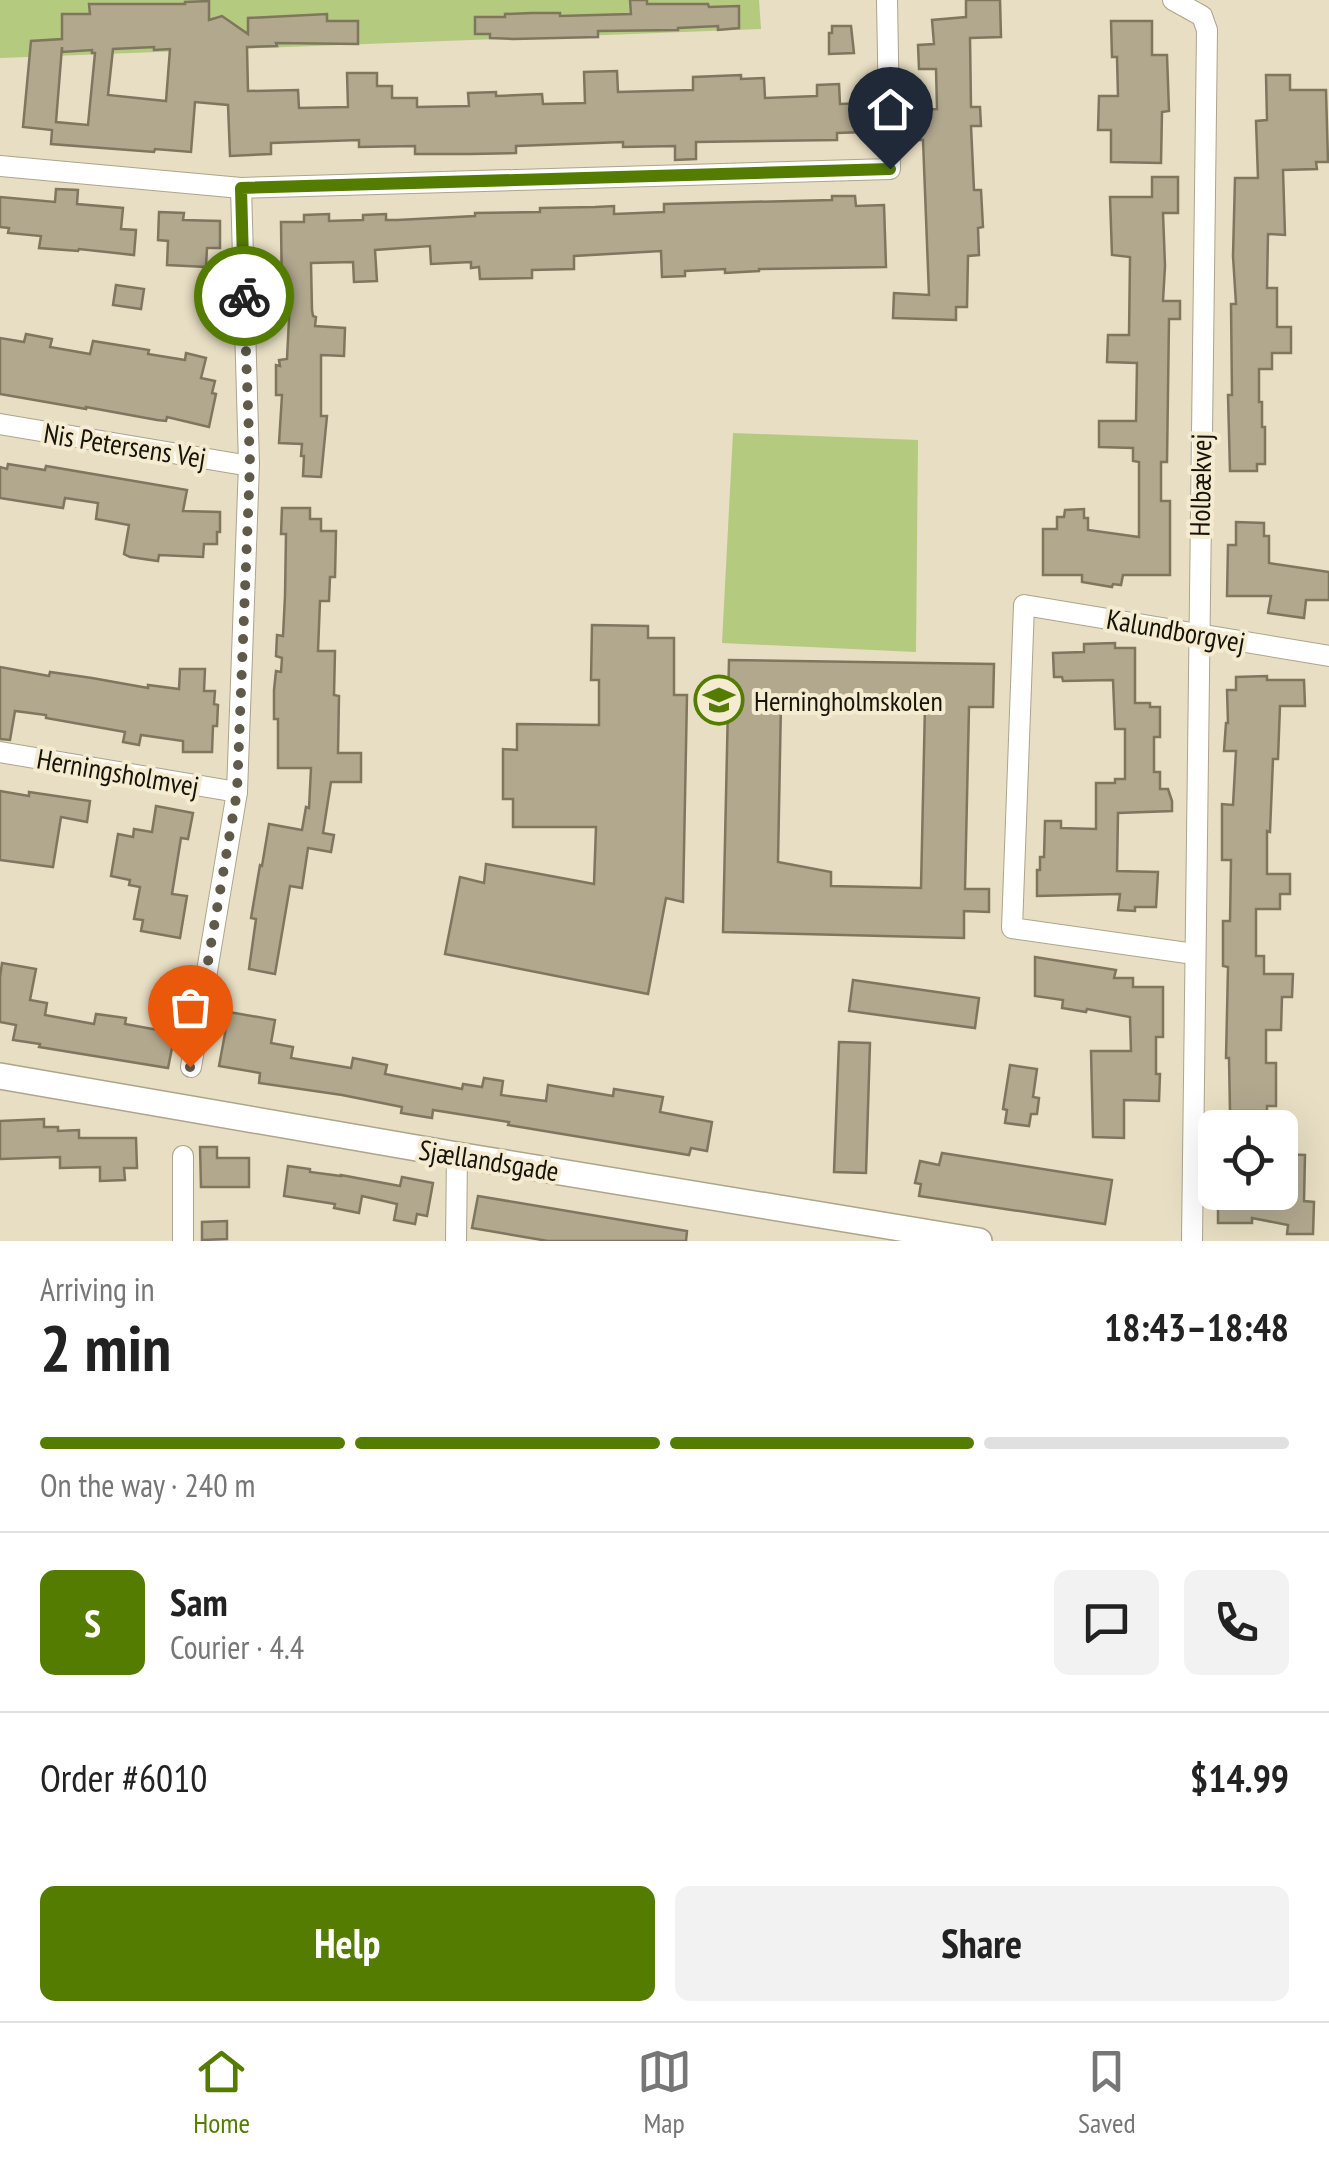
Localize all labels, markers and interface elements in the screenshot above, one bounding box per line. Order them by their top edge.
pin [848,67,933,170]
icon: home [863,82,918,137]
courier [194,246,294,346]
icon: bike [217,269,272,324]
street label: Nis Petersens Vej [41,414,209,476]
street label: Holbækvej [1181,433,1219,537]
street label: Kalundborgvej [1104,600,1248,660]
school or university icon: Herningholmskolen [693,674,745,726]
place label: Herningholmskolen [754,682,943,719]
street label: Herningsholmvej [34,740,202,804]
pin [148,965,233,1068]
icon: bag [163,980,218,1035]
map controls [1198,1110,1298,1210]
button: locate [1198,1110,1298,1210]
street label: Sjællandsgade [416,1131,562,1189]
text: Arriving in [40,1268,155,1310]
text: 18:43–18:48 [1104,1302,1289,1351]
text: 2 min [40,1305,171,1389]
text: On the way · 240 m [40,1464,255,1506]
button: chat [1054,1570,1159,1675]
button: phone [1184,1570,1289,1675]
text: Sam [170,1577,228,1626]
text: S [84,1598,101,1647]
text: Courier · 4.4 [170,1626,304,1668]
text: Order #6010 [40,1753,207,1802]
text: $14.99 [1190,1753,1289,1802]
button: Help [40,1886,655,2001]
button: Share [675,1886,1289,2001]
tab: Home [193,2044,250,2141]
tab: Map [637,2044,692,2141]
tab: Saved [1078,2044,1136,2141]

